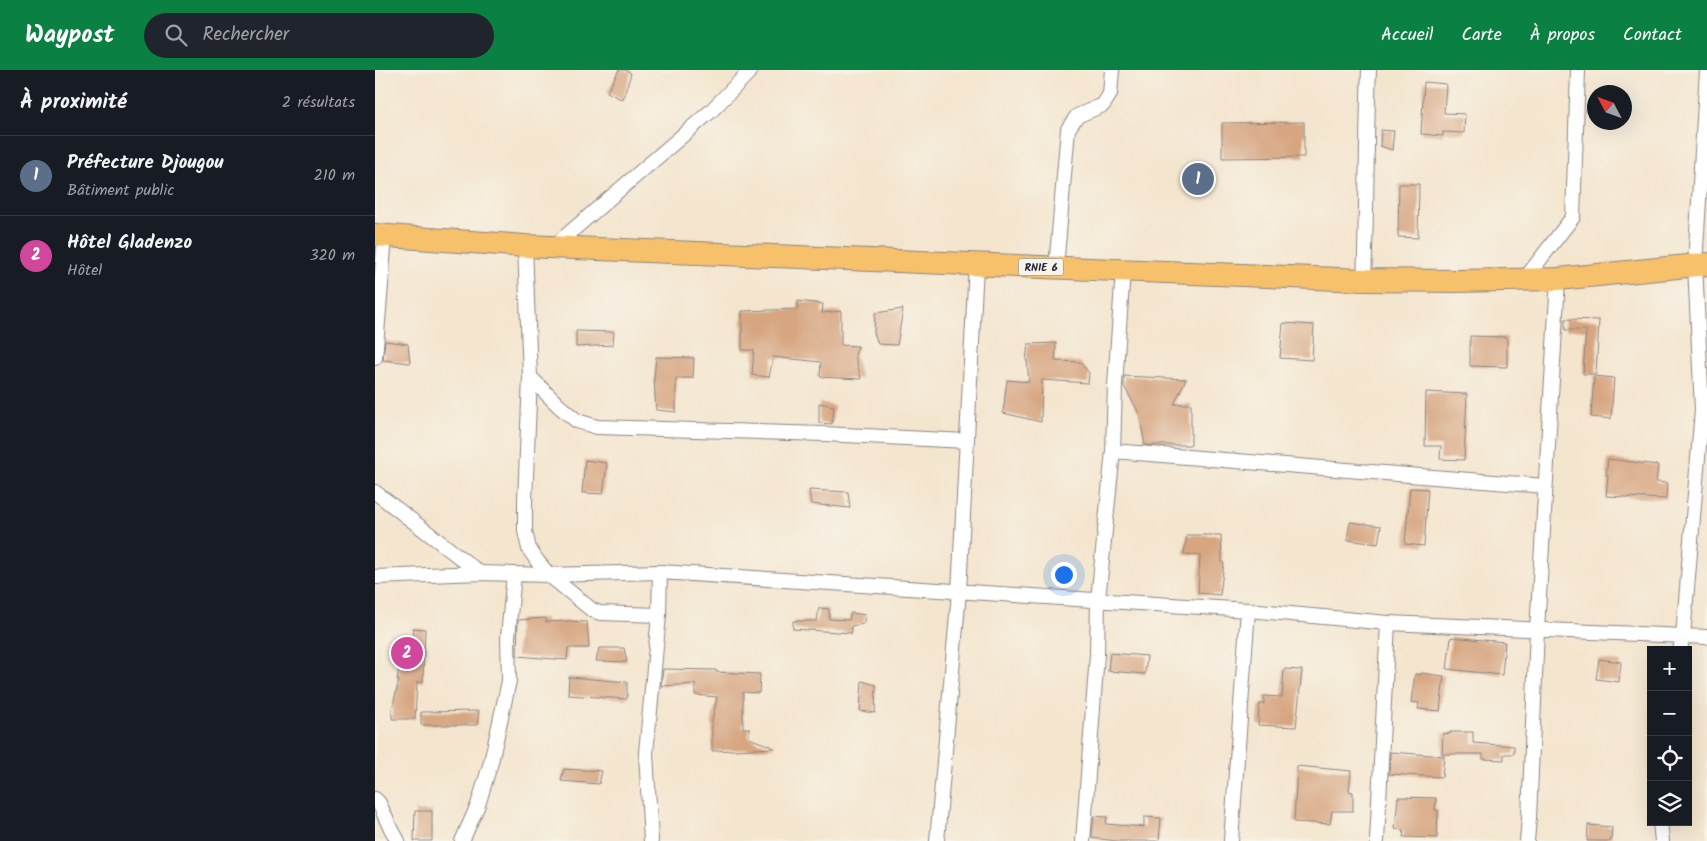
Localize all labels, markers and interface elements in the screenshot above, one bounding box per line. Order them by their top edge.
search box [144,13,494,58]
text: Waypost [25,16,114,55]
text: Rechercher [202,20,289,50]
icon: search [162,21,190,49]
text: Accueil [1381,21,1434,50]
text: Carte [1462,21,1502,50]
text: À propos [1530,21,1595,50]
text: Contact [1623,21,1682,50]
north arrow [1587,85,1632,130]
text: À proximité [20,86,127,119]
text: 2 résultats [282,90,355,115]
text: Préfecture Djougou [67,148,224,178]
pin: 1 [1182,160,1214,198]
text: 1 [34,163,38,188]
text: 210 m [314,163,355,188]
text: Bâtiment public [67,178,174,203]
text: Hôtel Gladenzo [67,228,192,258]
text: 2 [31,243,41,268]
text: 320 m [309,243,355,268]
text: Hôtel [67,258,102,283]
road number: RNIE 6 [1019,258,1063,276]
your location [1051,562,1077,588]
pin: 2 [391,634,423,672]
map controls [1647,646,1692,826]
button: + [1647,646,1692,691]
button: − [1647,691,1692,736]
button: locate [1647,736,1692,781]
button: layers [1647,781,1692,826]

